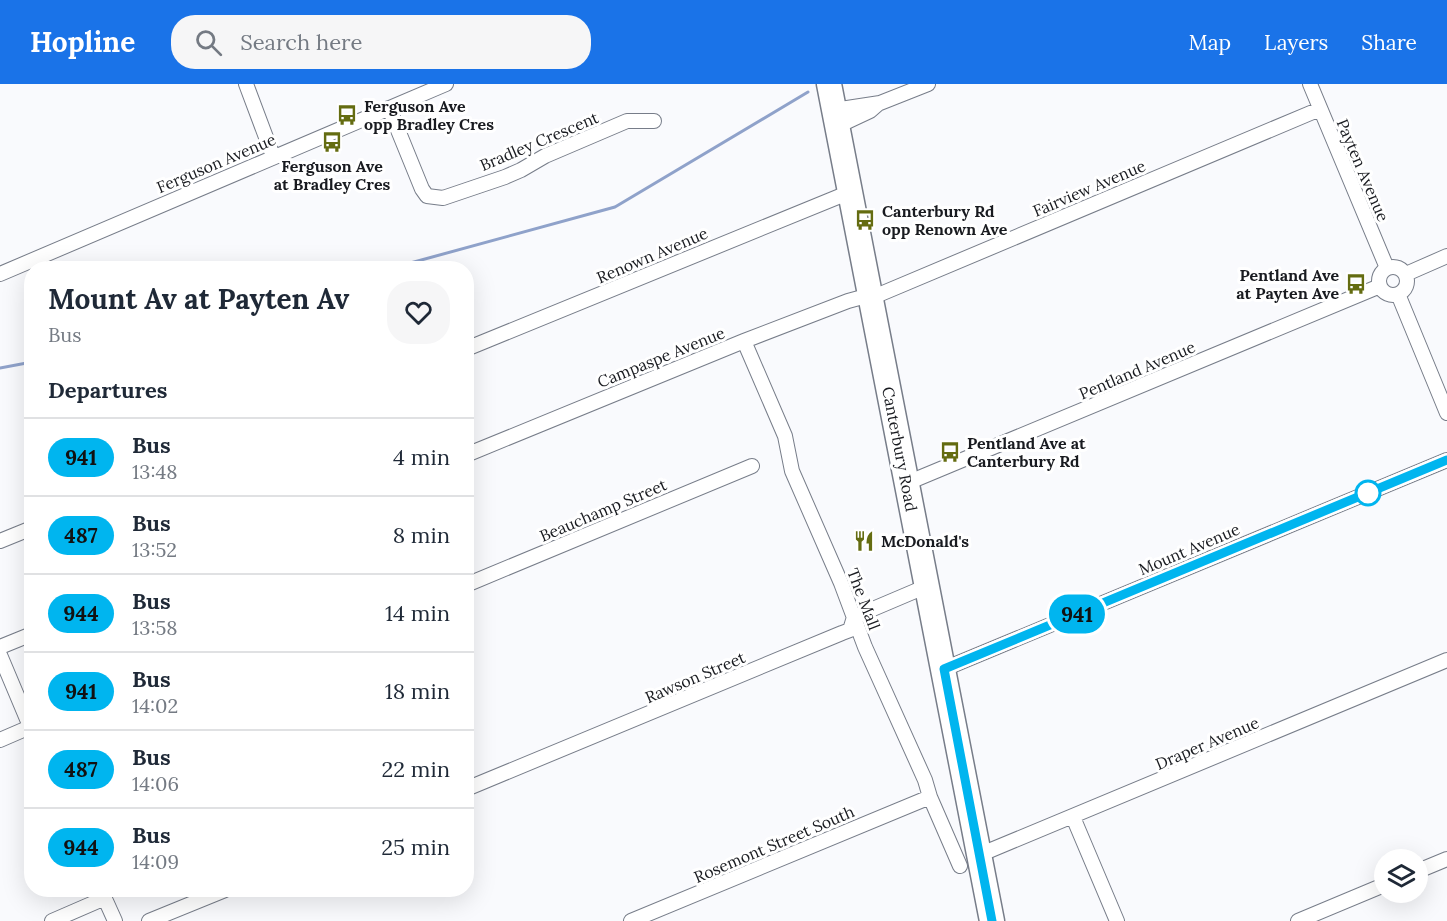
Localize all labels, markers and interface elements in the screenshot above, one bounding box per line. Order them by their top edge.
search box [171,15,591,69]
text: Hopline [30,24,135,60]
icon: search [192,26,225,59]
text: Search here [240,28,362,56]
text: Map [1188,29,1231,56]
text: Layers [1264,29,1328,56]
text: Share [1361,29,1417,56]
place label: Ferguson Ave opp Bradley Cres [364,96,494,134]
bus stop icon: Ferguson Ave opp Bradley Cres [335,103,359,127]
street label: Bradley Crescent [477,107,602,175]
street label: Payten Avenue [1332,116,1394,225]
street label: Ferguson Avenue [153,129,279,197]
bus stop icon: Ferguson Ave at Bradley Cres [320,130,344,154]
street label: Fairview Avenue [1030,155,1149,221]
place label: Ferguson Ave at Bradley Cres [274,156,391,194]
place label: Canterbury Rd opp Renown Ave [882,201,1008,239]
bus stop icon: Canterbury Rd opp Renown Ave [853,208,877,232]
street label: Renown Avenue [594,223,711,287]
place label: Pentland Ave at Payten Ave [1236,265,1339,303]
bus stop icon: Pentland Ave at Payten Ave [1344,272,1368,296]
text: Mount Av at Payten Av [48,281,349,317]
button: heart [387,281,450,344]
text: Bus [48,322,82,347]
street label: Campaspe Avenue [594,322,728,392]
street label: Pentland Avenue [1076,336,1198,404]
text: Departures [48,376,167,404]
street label: Canterbury Road [878,385,922,513]
text: Bus [132,431,171,459]
place label: Pentland Ave at Canterbury Rd [967,433,1086,471]
bus stop icon: Pentland Ave at Canterbury Rd [938,440,962,464]
text: 4 min [393,443,450,471]
text: 941 [65,444,97,471]
text: 13:48 [132,459,178,484]
street label: Beauchamp Street [536,474,670,546]
unlabelled marker [1355,480,1381,506]
text: Bus [132,509,171,537]
street label: Mount Avenue [1135,519,1243,579]
text: 8 min [393,521,450,549]
text: 487 [64,522,98,549]
restaurant icon: McDonald's [852,529,876,553]
place label: McDonald's [881,531,969,551]
text: 13:52 [132,537,177,562]
street label: The Mall [843,565,885,633]
text: Bus [132,587,171,615]
line badge: 941 [1042,594,1112,634]
text: 14 min [385,599,450,627]
text: 944 [63,600,99,627]
text: 941 [1061,601,1093,628]
text: 13:58 [132,615,178,640]
street label: Rawson Street [642,647,749,707]
text: Bus [132,665,171,693]
text: 18 min [385,677,450,705]
text: 941 [65,678,97,705]
text: 14:02 [132,693,178,718]
street label: Draper Avenue [1152,712,1262,774]
text: Bus [132,743,171,771]
text: 22 min [381,755,450,783]
text: 487 [64,756,98,783]
text: 14:06 [132,771,179,796]
street label: Rosemont Street South [691,801,858,887]
text: Bus [132,821,171,849]
text: 25 min [381,833,450,861]
text: 944 [63,834,99,861]
text: 14:09 [132,849,179,874]
map controls [1374,849,1428,903]
button: layers [1374,849,1428,903]

